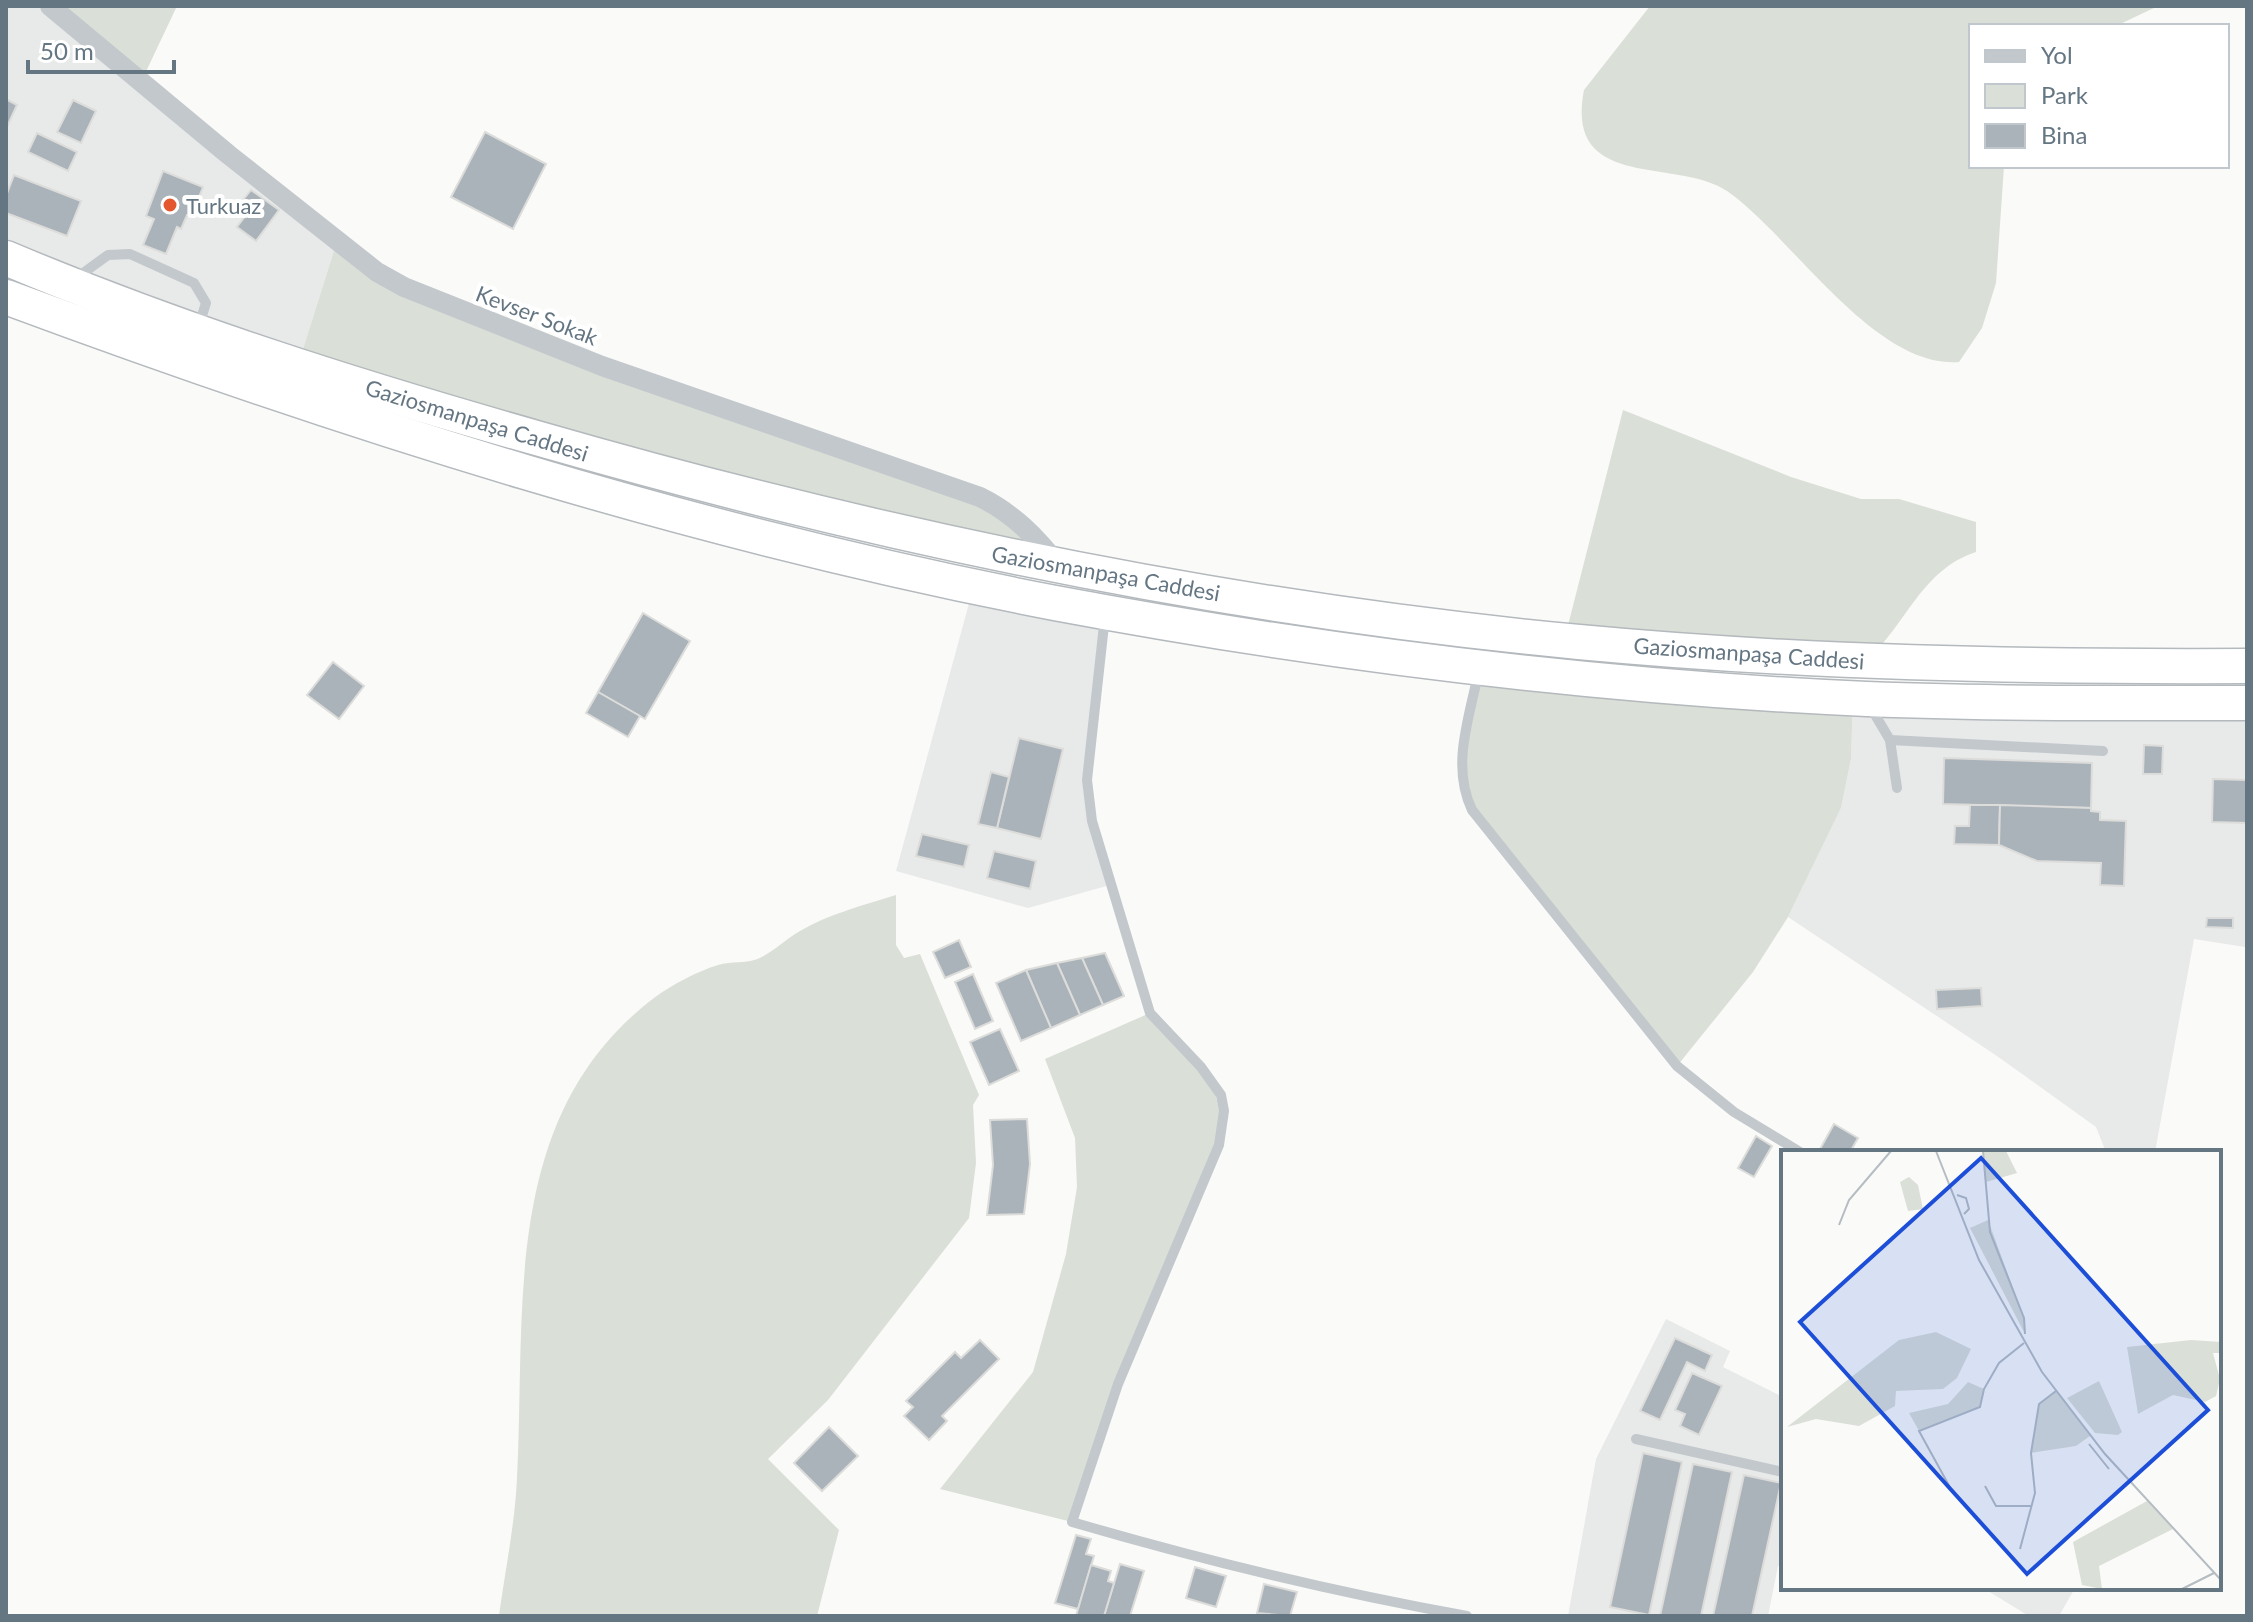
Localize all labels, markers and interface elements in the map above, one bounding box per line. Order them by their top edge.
scale bar [28,24,174,74]
legend [1969,24,2229,168]
text: 50 m [40,36,94,65]
text: Yol [2041,40,2073,69]
text: Park [2041,80,2089,109]
text: Bina [2041,120,2087,149]
place label: Turkuaz [186,192,261,219]
marker: Turkuaz [161,196,179,214]
street label: Kevser Sokak [472,279,602,351]
street label: Gaziosmanpaşa Caddesi [362,373,592,467]
street label: Gaziosmanpaşa Caddesi [990,540,1222,606]
street label: Gaziosmanpaşa Caddesi [1633,631,1865,675]
inset map [1781,1150,2221,1590]

